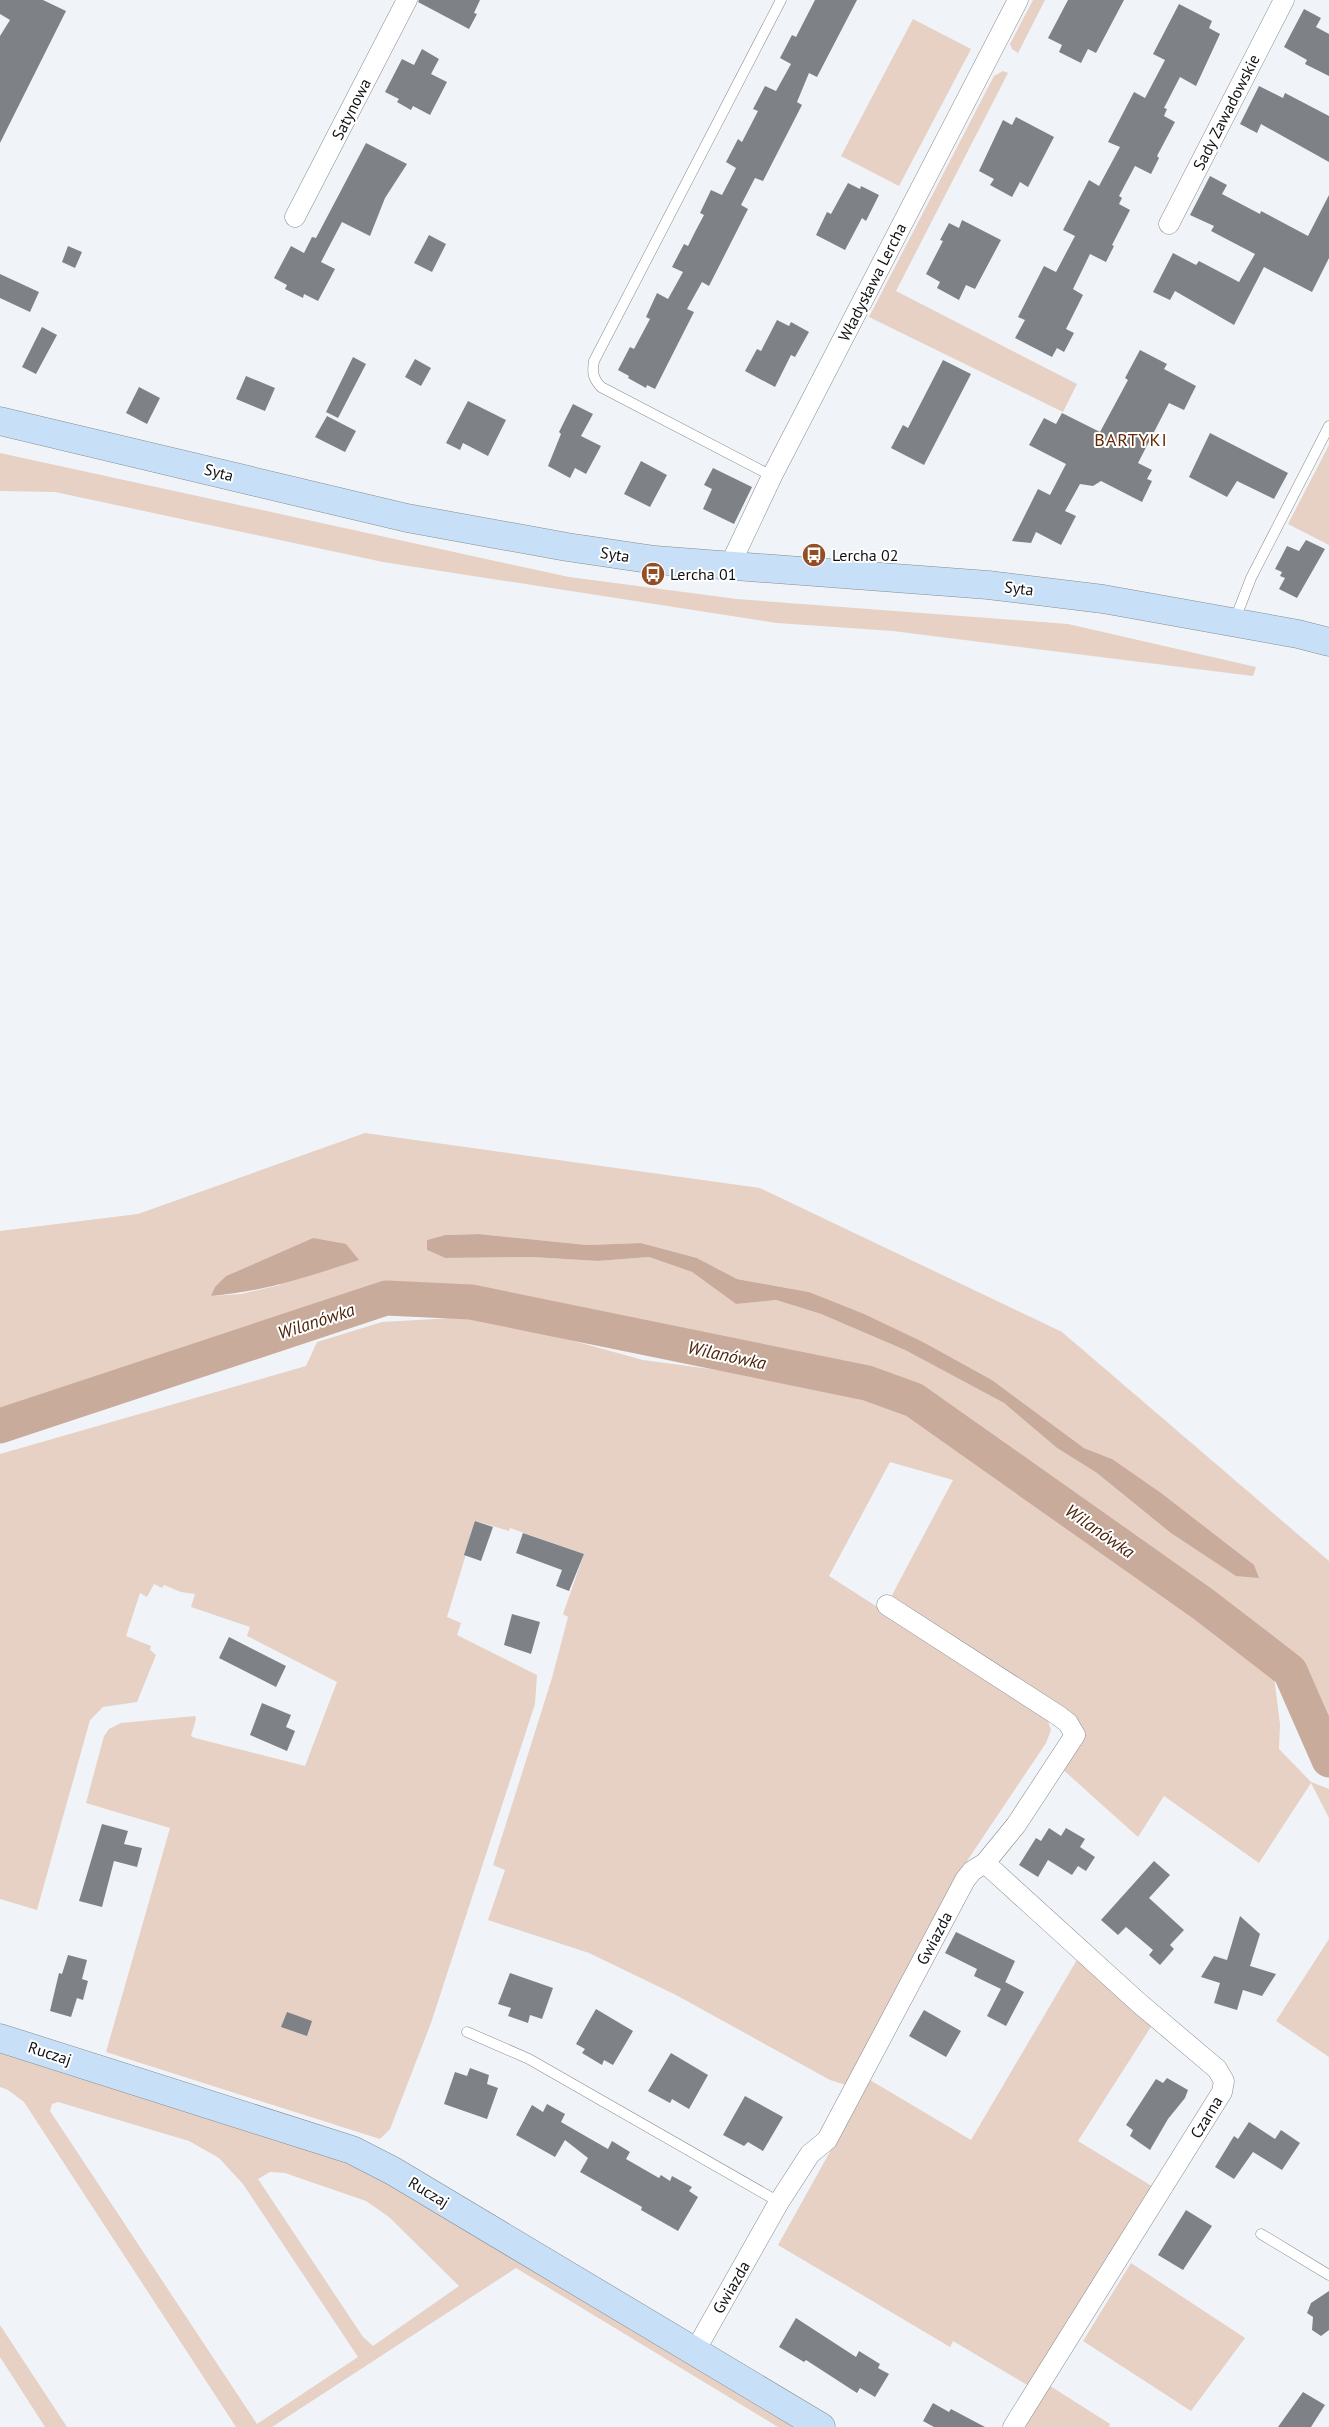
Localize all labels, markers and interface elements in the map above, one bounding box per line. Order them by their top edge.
street label: Sady Zawadowskie [1188,51,1264,173]
street label: Satynowa [327,75,375,143]
street label: Władysława Lercha [834,220,910,344]
district label: BARTYKI [1094,428,1168,451]
street label: Syta [202,459,236,485]
street label: Syta [599,542,631,566]
bus stop icon: Lercha 02 [801,542,827,568]
place label: Lercha 02 [832,545,899,565]
bus stop icon: Lercha 01 [640,561,666,587]
place label: Lercha 01 [670,564,737,584]
street label: Syta [1003,576,1035,600]
water label: Wilanówka [275,1298,358,1344]
water label: Wilanówka [686,1335,768,1375]
water label: Wilanówka [1061,1499,1139,1563]
street label: Gwiazda [912,1908,956,1968]
street label: Ruczaj [26,2037,74,2069]
street label: Czarna [1186,2092,1226,2142]
street label: Ruczaj [405,2172,453,2212]
street label: Gwiazda [708,2257,754,2317]

